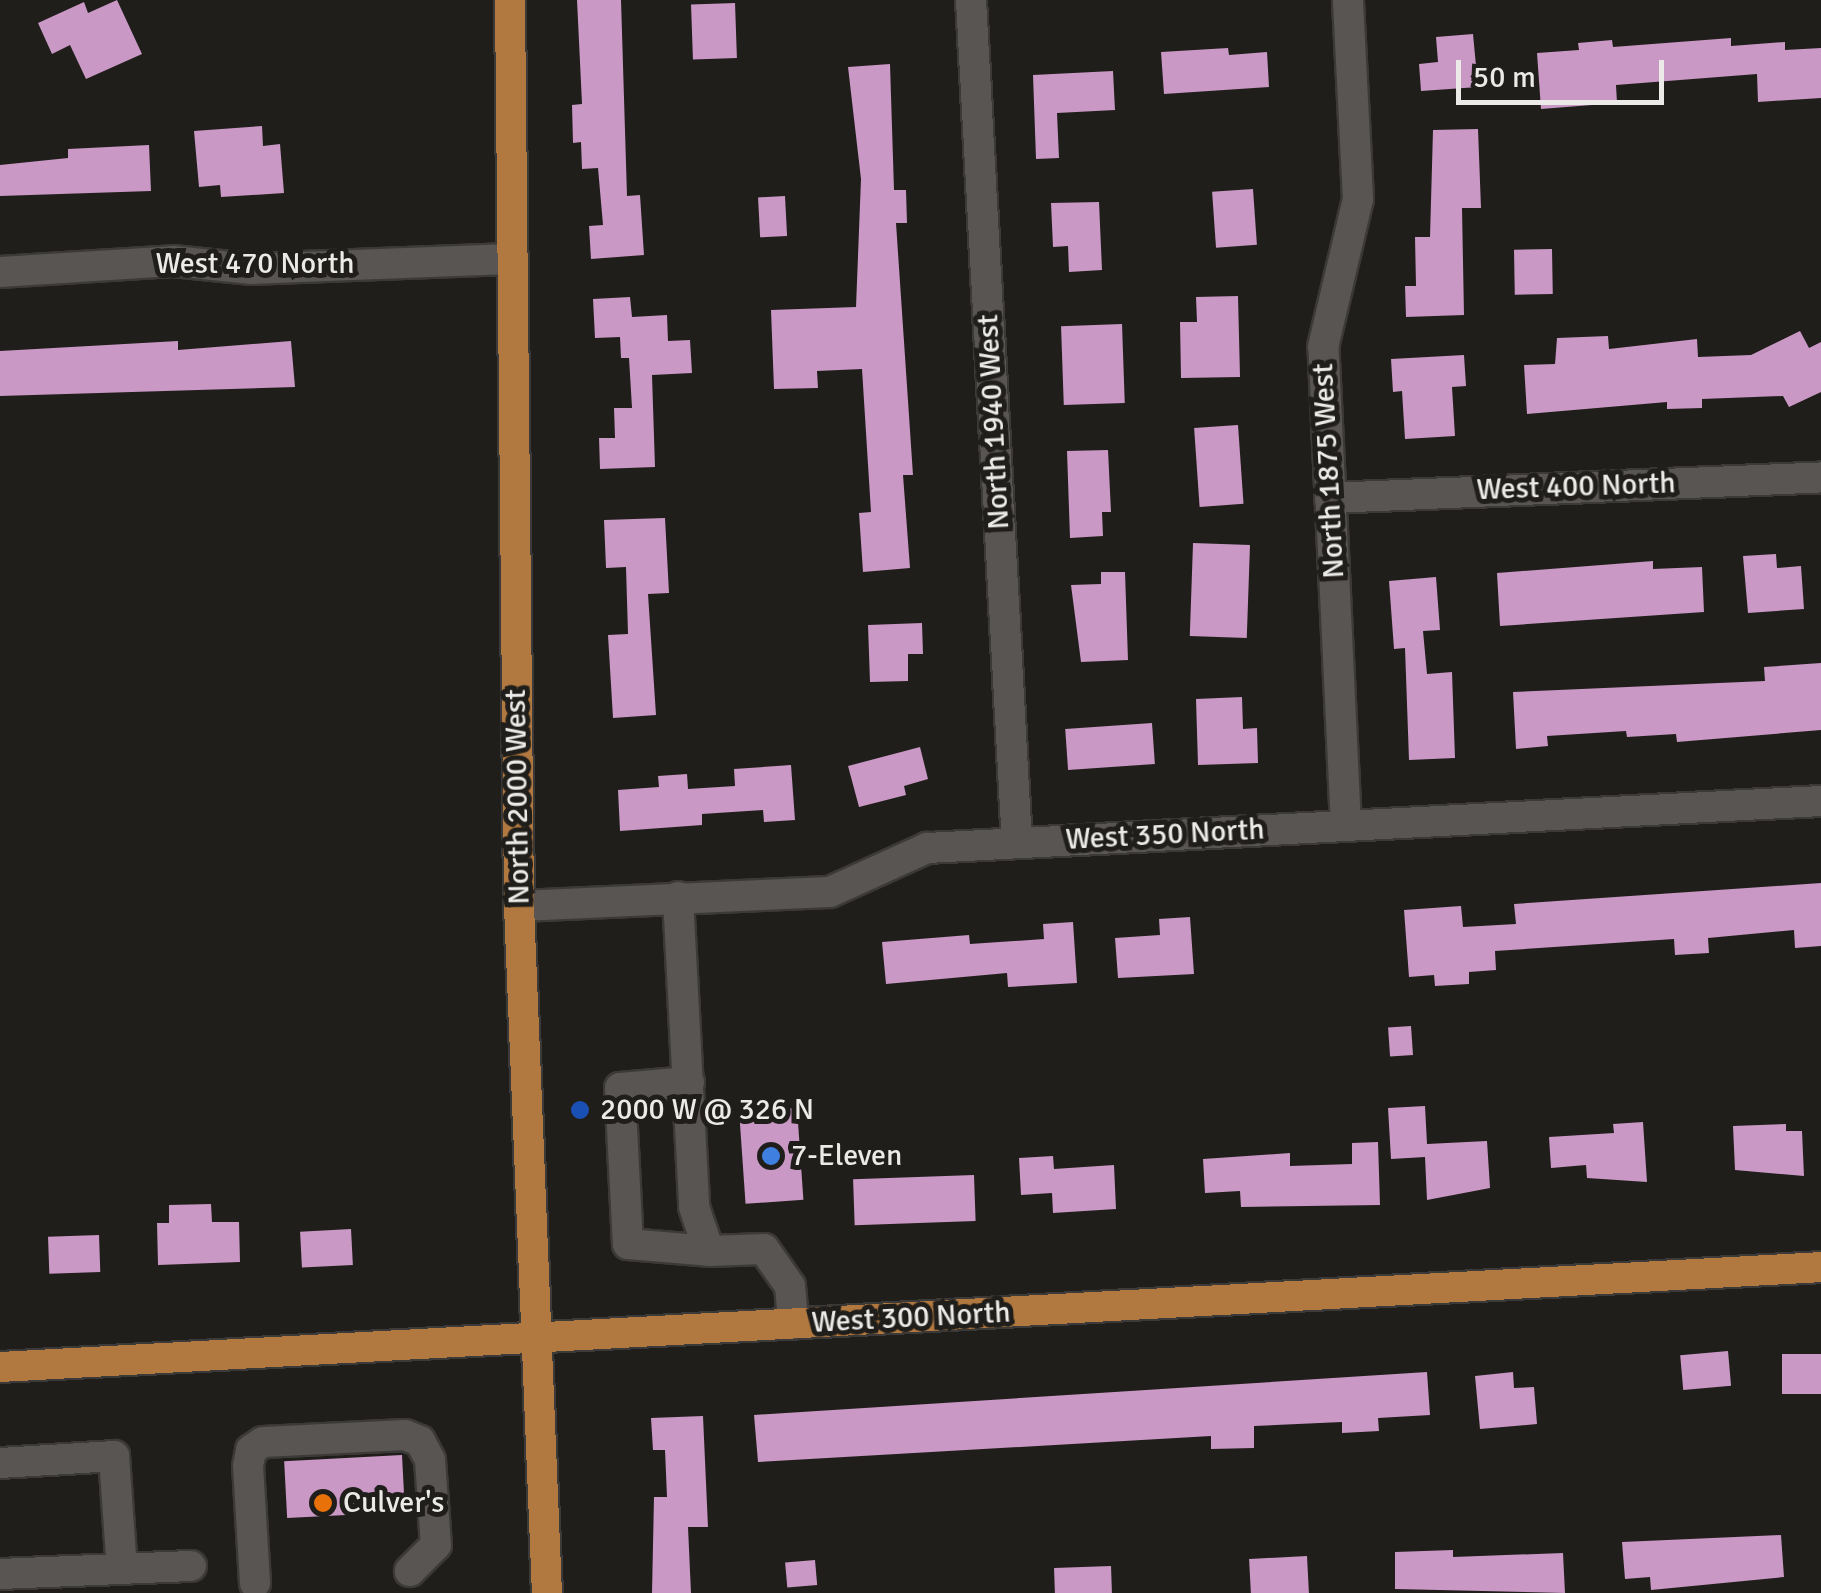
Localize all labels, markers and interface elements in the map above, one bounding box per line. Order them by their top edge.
scale bar [1461,40,1668,102]
text: 50 m [1473,59,1536,96]
street label: West 470 North [155,246,355,282]
street label: North 1940 West [970,313,1018,531]
street label: North 1875 West [1305,362,1353,580]
street label: West 400 North [1476,466,1676,508]
street label: North 2000 West [498,689,538,905]
street label: West 350 North [1065,812,1265,858]
place label: 2000 W @ 326 N [600,1092,814,1128]
marker: 2000 W @ 326 N [569,1099,591,1121]
place label: 7-Eleven [791,1138,902,1174]
marker: 7-Eleven [760,1145,782,1167]
street label: West 300 North [811,1295,1011,1341]
place label: Culver's [343,1485,444,1521]
marker: Culver's [312,1492,334,1514]

